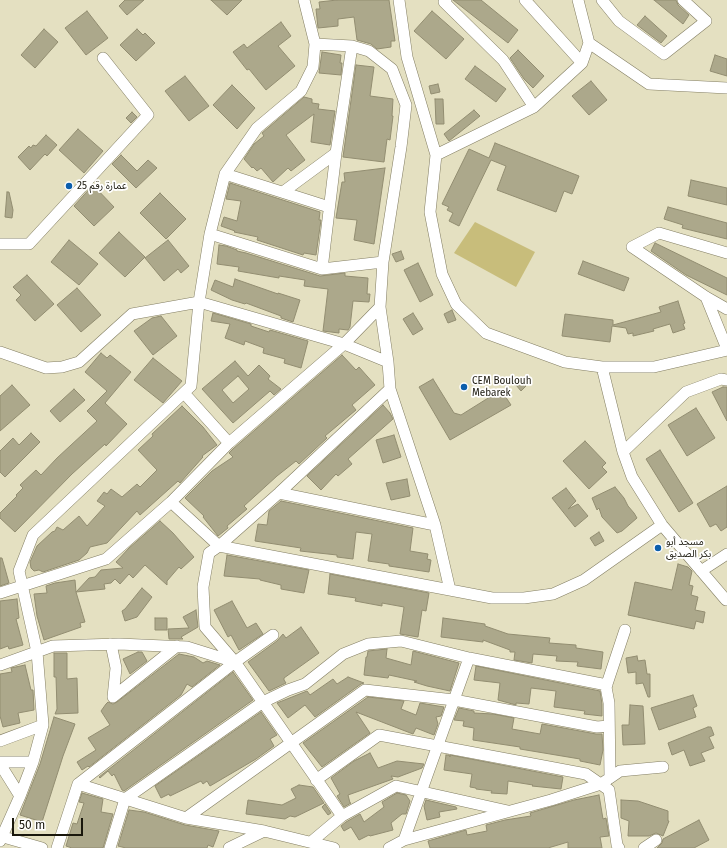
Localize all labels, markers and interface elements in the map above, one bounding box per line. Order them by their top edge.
place label: عمارة رقم 25 [77,180,127,192]
marker: عمارة رقم 25 [64,181,74,191]
place label: CEM Boulouh Mebarek [472,375,532,398]
marker: CEM Boulouh Mebarek [459,382,469,392]
place label: مسجد أبو بكر الصديق [666,536,711,560]
marker: مسجد أبو بكر الصديق [653,543,663,553]
scale bar [14,810,85,836]
text: 50 m [19,818,45,832]

